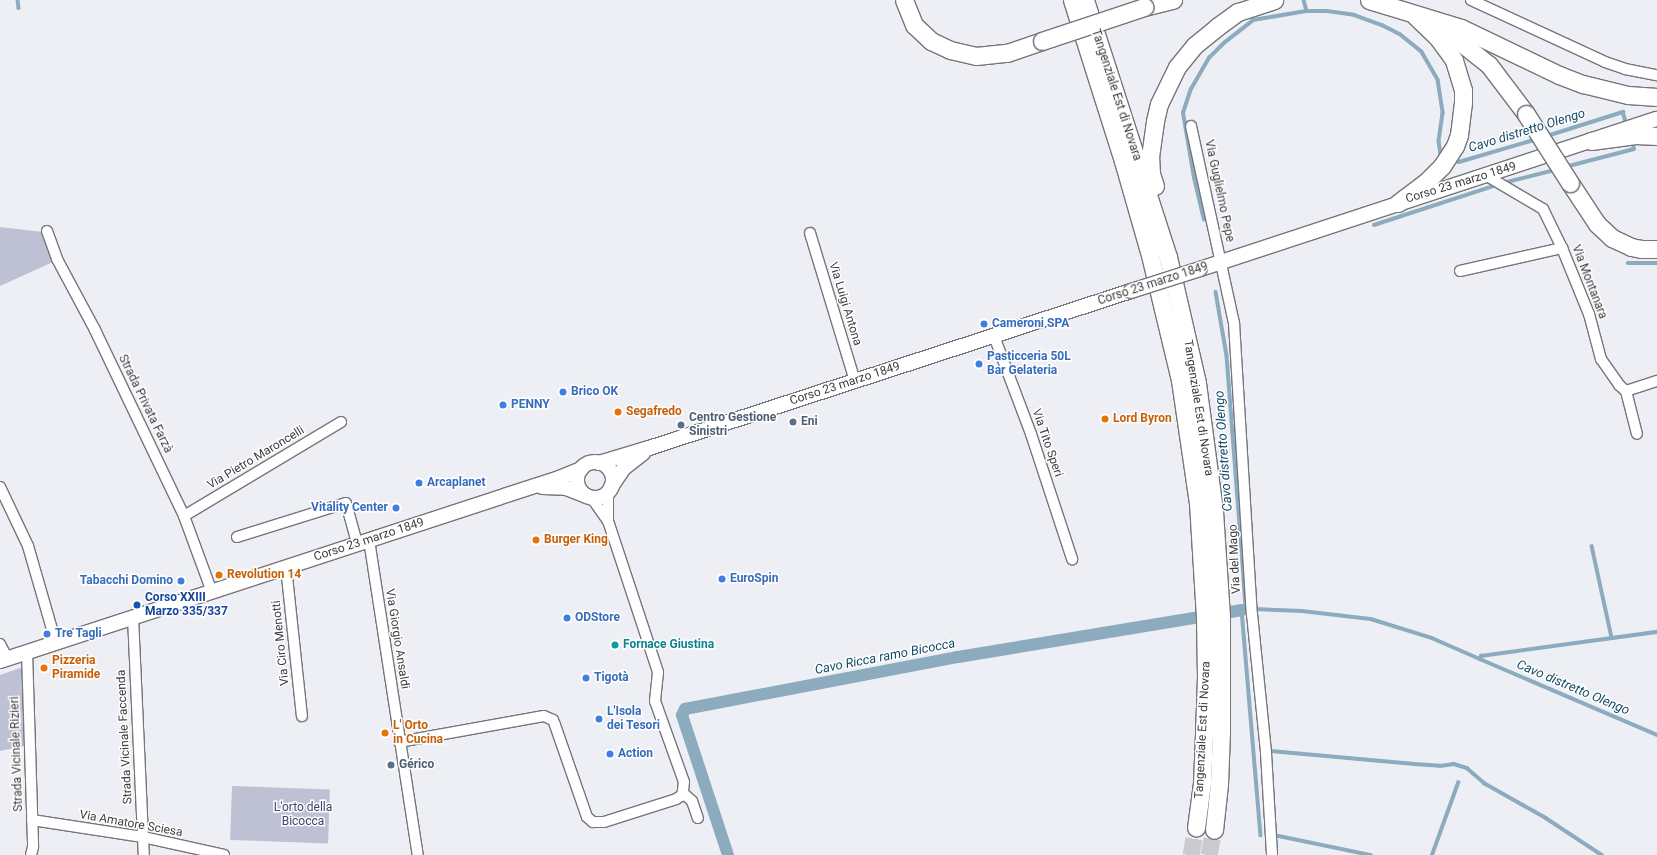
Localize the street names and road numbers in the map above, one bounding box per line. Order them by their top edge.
street label: Tangenziale Est di Novara [1088,27,1144,163]
street label: Via Guglielmo Pepe [1201,139,1237,243]
street label: Corso 23 marzo 1849 [1404,159,1518,207]
street label: Via Montanara [1568,243,1610,321]
street label: Corso 23 marzo 1849 [1096,259,1210,309]
street label: Via Luigi Antona [825,260,865,348]
street label: Tangenziale Est di Novara [1180,339,1216,477]
street label: Strada Privata Farzà [115,353,175,455]
street label: Corso 23 marzo 1849 [788,359,902,409]
street label: Via Tito Speri [1029,407,1065,479]
street label: Via Pietro Maroncelli [205,423,307,493]
street label: Corso 23 marzo 1849 [312,515,426,565]
street label: Via del Mago [1226,524,1244,594]
street label: Via Giorgio Ansaldi [382,588,412,690]
street label: Via Ciro Menotti [269,600,293,686]
street label: Tangenziale Est di Novara [1192,661,1214,799]
street label: Strada Vicinale Faccenda [114,669,136,805]
street label: Strada Vicinale Rizieri [8,696,26,812]
street label: Via Amatore Sciesa [78,808,184,840]

